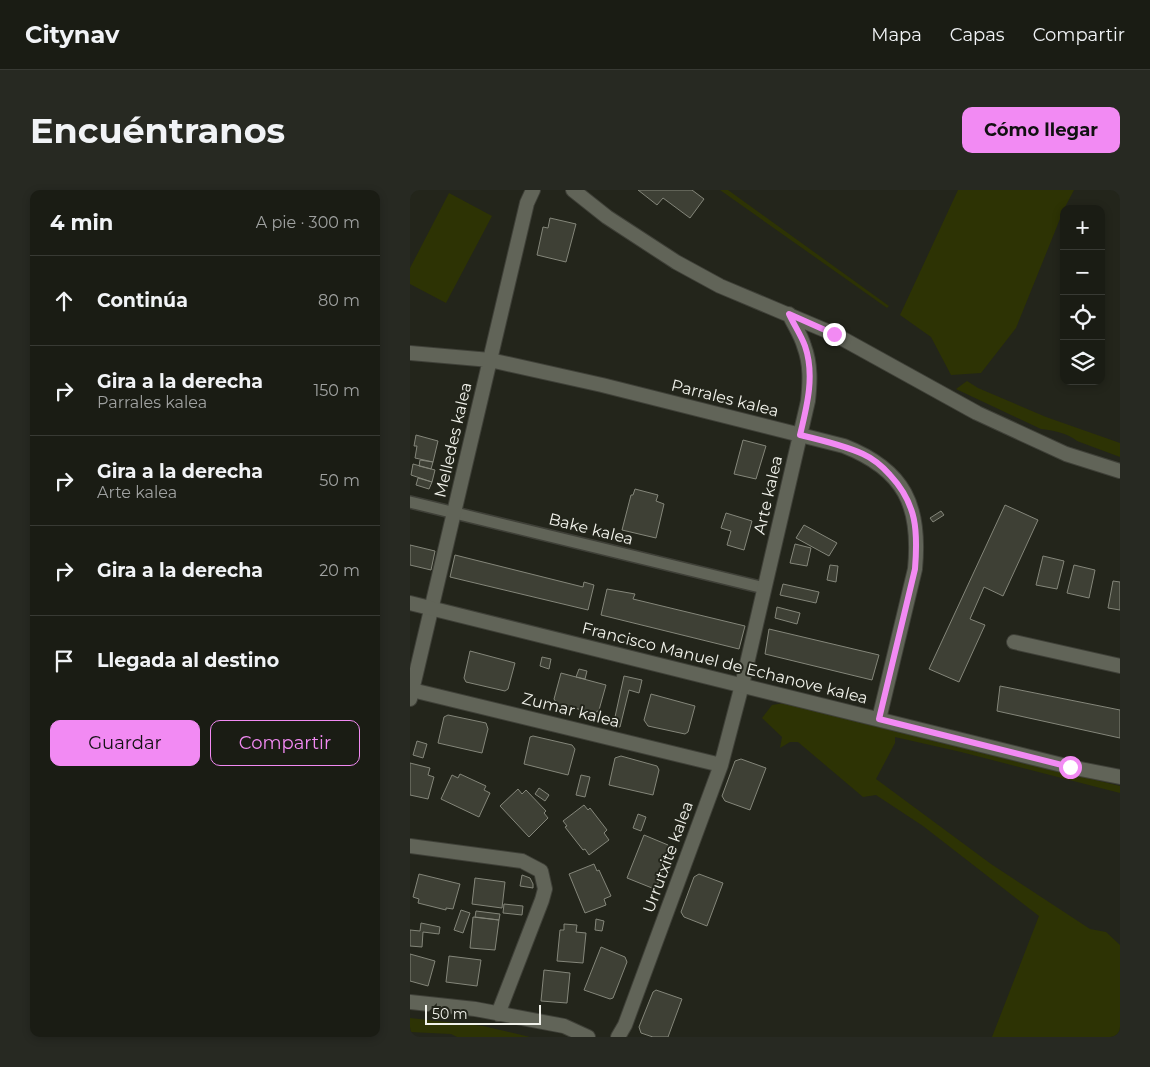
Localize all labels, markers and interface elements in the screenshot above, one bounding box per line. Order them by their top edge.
text: Citynav [25,20,119,49]
text: Mapa [871,24,922,46]
text: Capas [950,24,1005,46]
text: Compartir [1033,24,1125,46]
button: Cómo llegar [962,107,1120,153]
text: Encuéntranos [30,109,285,152]
map controls [1060,205,1105,385]
button: + [1060,205,1105,250]
text: 4 min [50,210,113,235]
text: A pie · 300 m [256,213,360,232]
button: − [1060,250,1105,295]
icon: ahead [50,287,78,315]
text: Continúa [97,289,188,312]
text: 80 m [318,291,360,310]
button: locate [1060,295,1105,340]
route end [823,323,846,346]
button: layers [1060,340,1105,385]
text: Gira a la derecha [97,370,263,393]
street label: Parrales kalea [669,375,781,421]
icon: right [50,377,78,405]
street label: Melledes kalea [430,380,476,500]
text: 150 m [313,381,360,400]
text: Parrales kalea [97,393,207,412]
street label: Arte kalea [750,454,786,536]
text: Gira a la derecha [97,460,263,483]
icon: right [50,467,78,495]
text: 50 m [319,471,360,490]
text: Arte kalea [97,483,177,502]
street label: Bake kalea [547,509,635,549]
icon: right [50,557,78,585]
text: Gira a la derecha [97,559,263,582]
text: 20 m [319,561,360,580]
street label: Francisco Manuel de Echanove kalea [580,618,870,708]
icon: arrive [50,647,78,675]
text: Llegada al destino [97,649,279,672]
street label: Zumar kalea [520,689,622,731]
button: Guardar [50,720,200,766]
button: Compartir [210,720,360,766]
route start [1059,756,1082,779]
street label: Urrutxite kalea [639,799,697,915]
scale bar [425,1002,541,1025]
text: 50 m [432,1005,468,1023]

